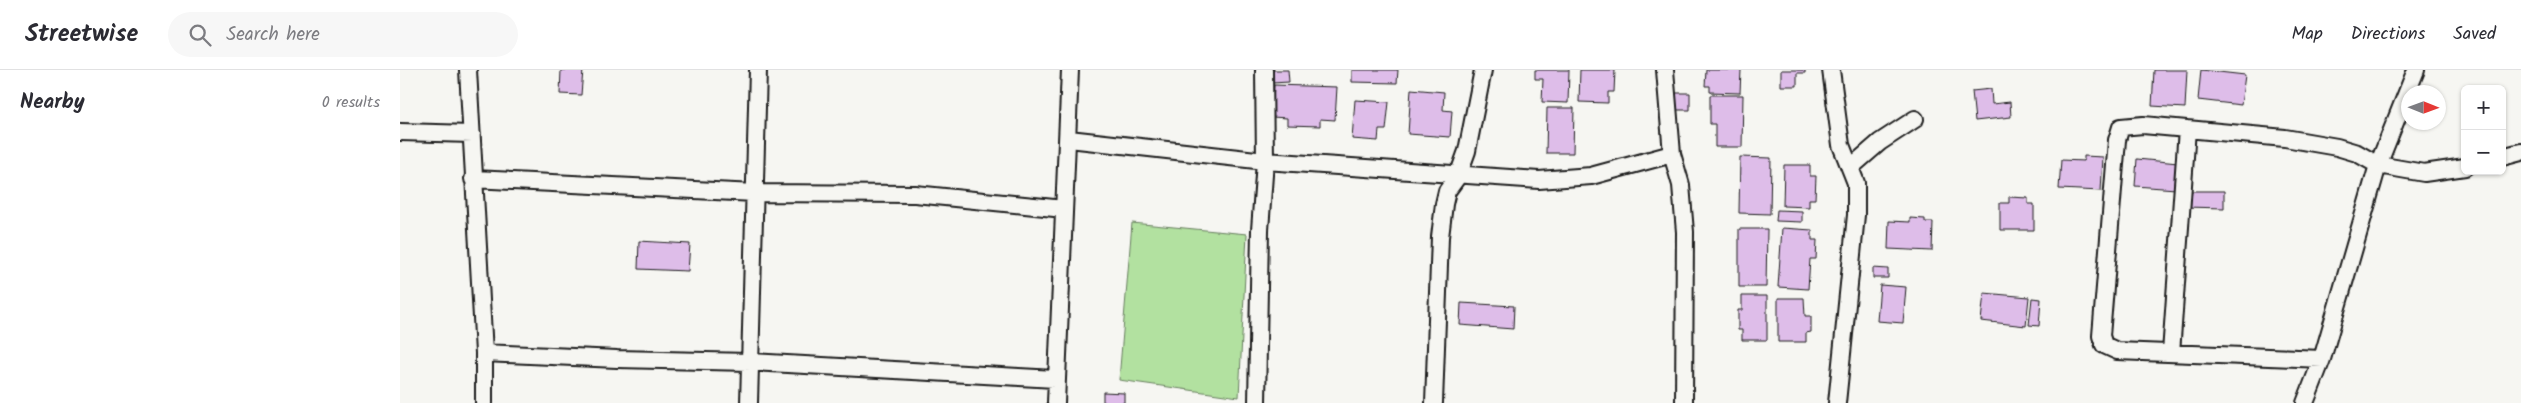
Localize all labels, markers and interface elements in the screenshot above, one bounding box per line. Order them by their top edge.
search box [168,12,518,57]
text: Streetwise [25,15,138,54]
text: Search here [226,20,320,50]
text: Map [2291,20,2323,49]
text: Directions [2351,20,2425,49]
text: Saved [2453,20,2496,49]
icon: search [186,21,214,49]
north arrow [2401,85,2446,130]
map controls [2461,85,2506,175]
button: + [2461,85,2506,130]
text: Nearby [20,86,85,119]
text: 0 results [322,90,380,115]
button: − [2461,130,2506,175]

